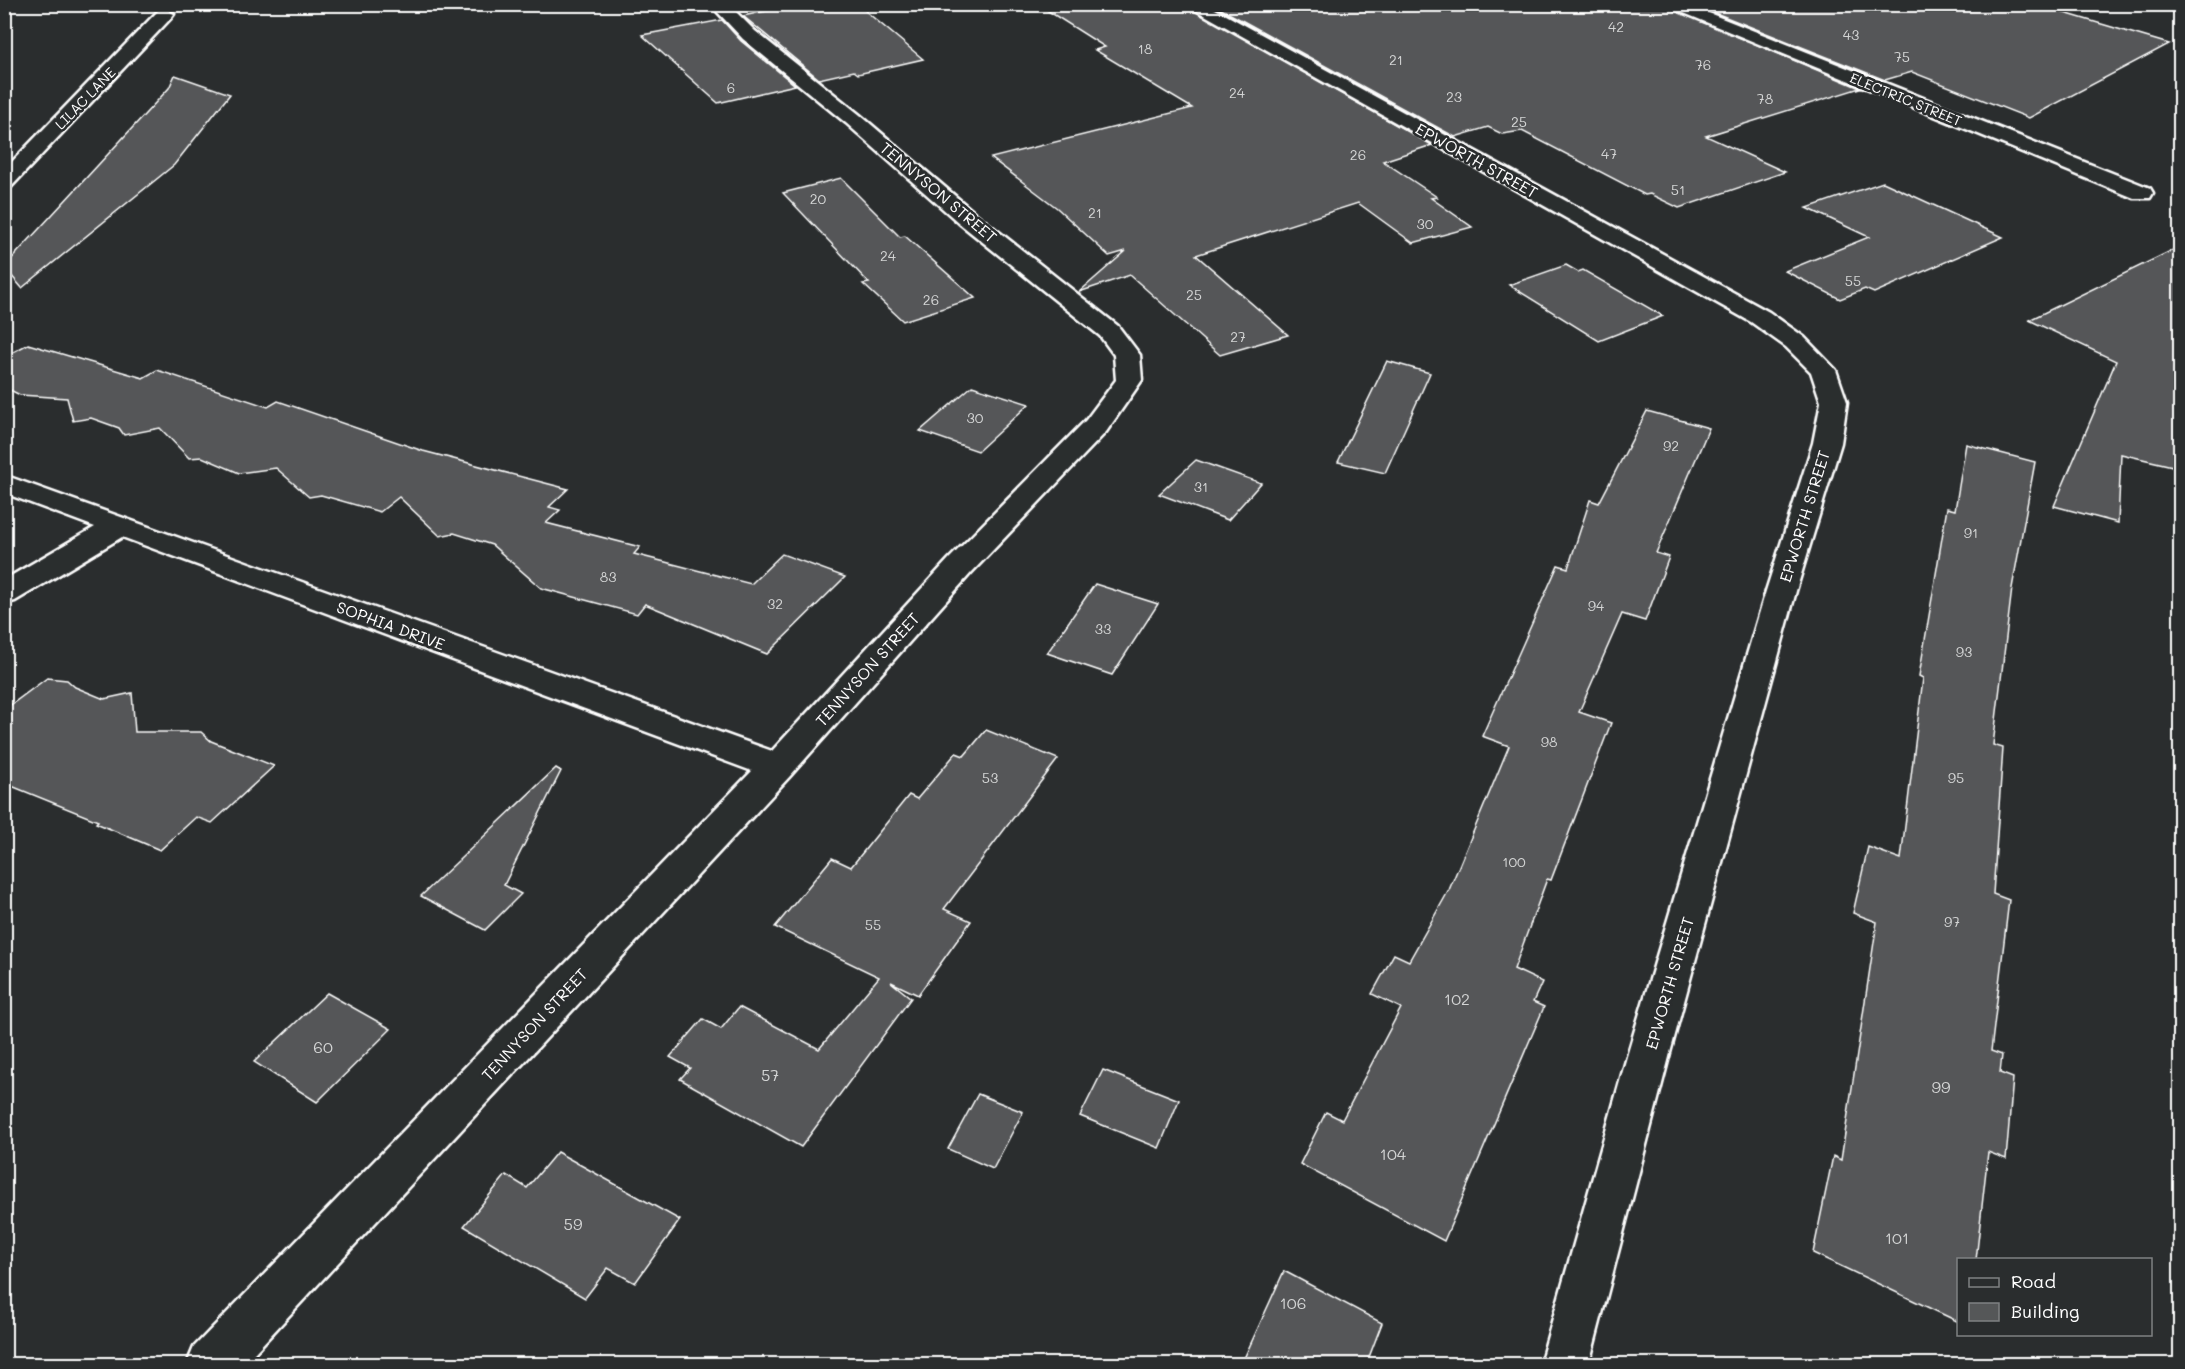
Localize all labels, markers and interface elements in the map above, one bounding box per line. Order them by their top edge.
house number: 42 [1608,17,1624,36]
house number: 43 [1843,25,1859,44]
house number: 18 [1138,39,1152,58]
house number: 75 [1894,47,1910,66]
house number: 21 [1389,50,1403,69]
house number: 76 [1695,55,1711,74]
street label: LILAC LANE [51,63,119,133]
street label: ELECTRIC STREET [1847,68,1965,130]
house number: 6 [727,78,735,97]
house number: 24 [1229,83,1246,102]
house number: 23 [1446,87,1462,106]
house number: 78 [1757,89,1773,108]
house number: 25 [1511,112,1527,131]
street label: EPWORTH STREET [1412,118,1542,202]
street label: TENNYSON STREET [876,137,1002,247]
house number: 47 [1601,144,1617,163]
house number: 26 [1350,145,1366,164]
house number: 51 [1671,180,1685,199]
house number: 20 [810,189,827,208]
house number: 21 [1088,203,1102,222]
house number: 30 [1417,214,1434,233]
house number: 24 [880,246,897,265]
house number: 55 [1845,271,1861,290]
house number: 25 [1186,285,1202,304]
house number: 26 [923,290,939,309]
house number: 27 [1230,327,1246,346]
house number: 30 [967,408,984,427]
house number: 92 [1663,436,1679,455]
street label: EPWORTH STREET [1774,447,1834,584]
house number: 31 [1194,477,1208,496]
house number: 91 [1964,523,1978,542]
house number: 83 [600,567,616,586]
house number: 32 [767,594,783,613]
street label: SOPHIA DRIVE [334,596,448,654]
house number: 94 [1588,596,1605,615]
street label: TENNYSON STREET [810,608,924,730]
house number: 33 [1095,619,1111,638]
house number: 93 [1956,642,1972,661]
house number: 98 [1541,732,1557,751]
house number: 53 [982,768,998,787]
house number: 95 [1948,768,1964,787]
house number: 100 [1502,852,1526,871]
house number: 97 [1944,912,1960,931]
street label: EPWORTH STREET [1640,914,1698,1052]
house number: 55 [865,915,881,934]
street label: TENNYSON STREET [476,963,592,1085]
house number: 102 [1444,988,1470,1009]
house number: 60 [313,1036,333,1057]
house number: 57 [761,1064,779,1085]
house number: 99 [1932,1076,1950,1097]
house number: 104 [1380,1143,1407,1164]
house number: 59 [564,1213,582,1234]
house number: 101 [1885,1227,1909,1248]
legend [1957,1258,2152,1336]
text: Road [2011,1269,2056,1293]
house number: 106 [1280,1292,1306,1313]
text: Building [2011,1299,2079,1323]

